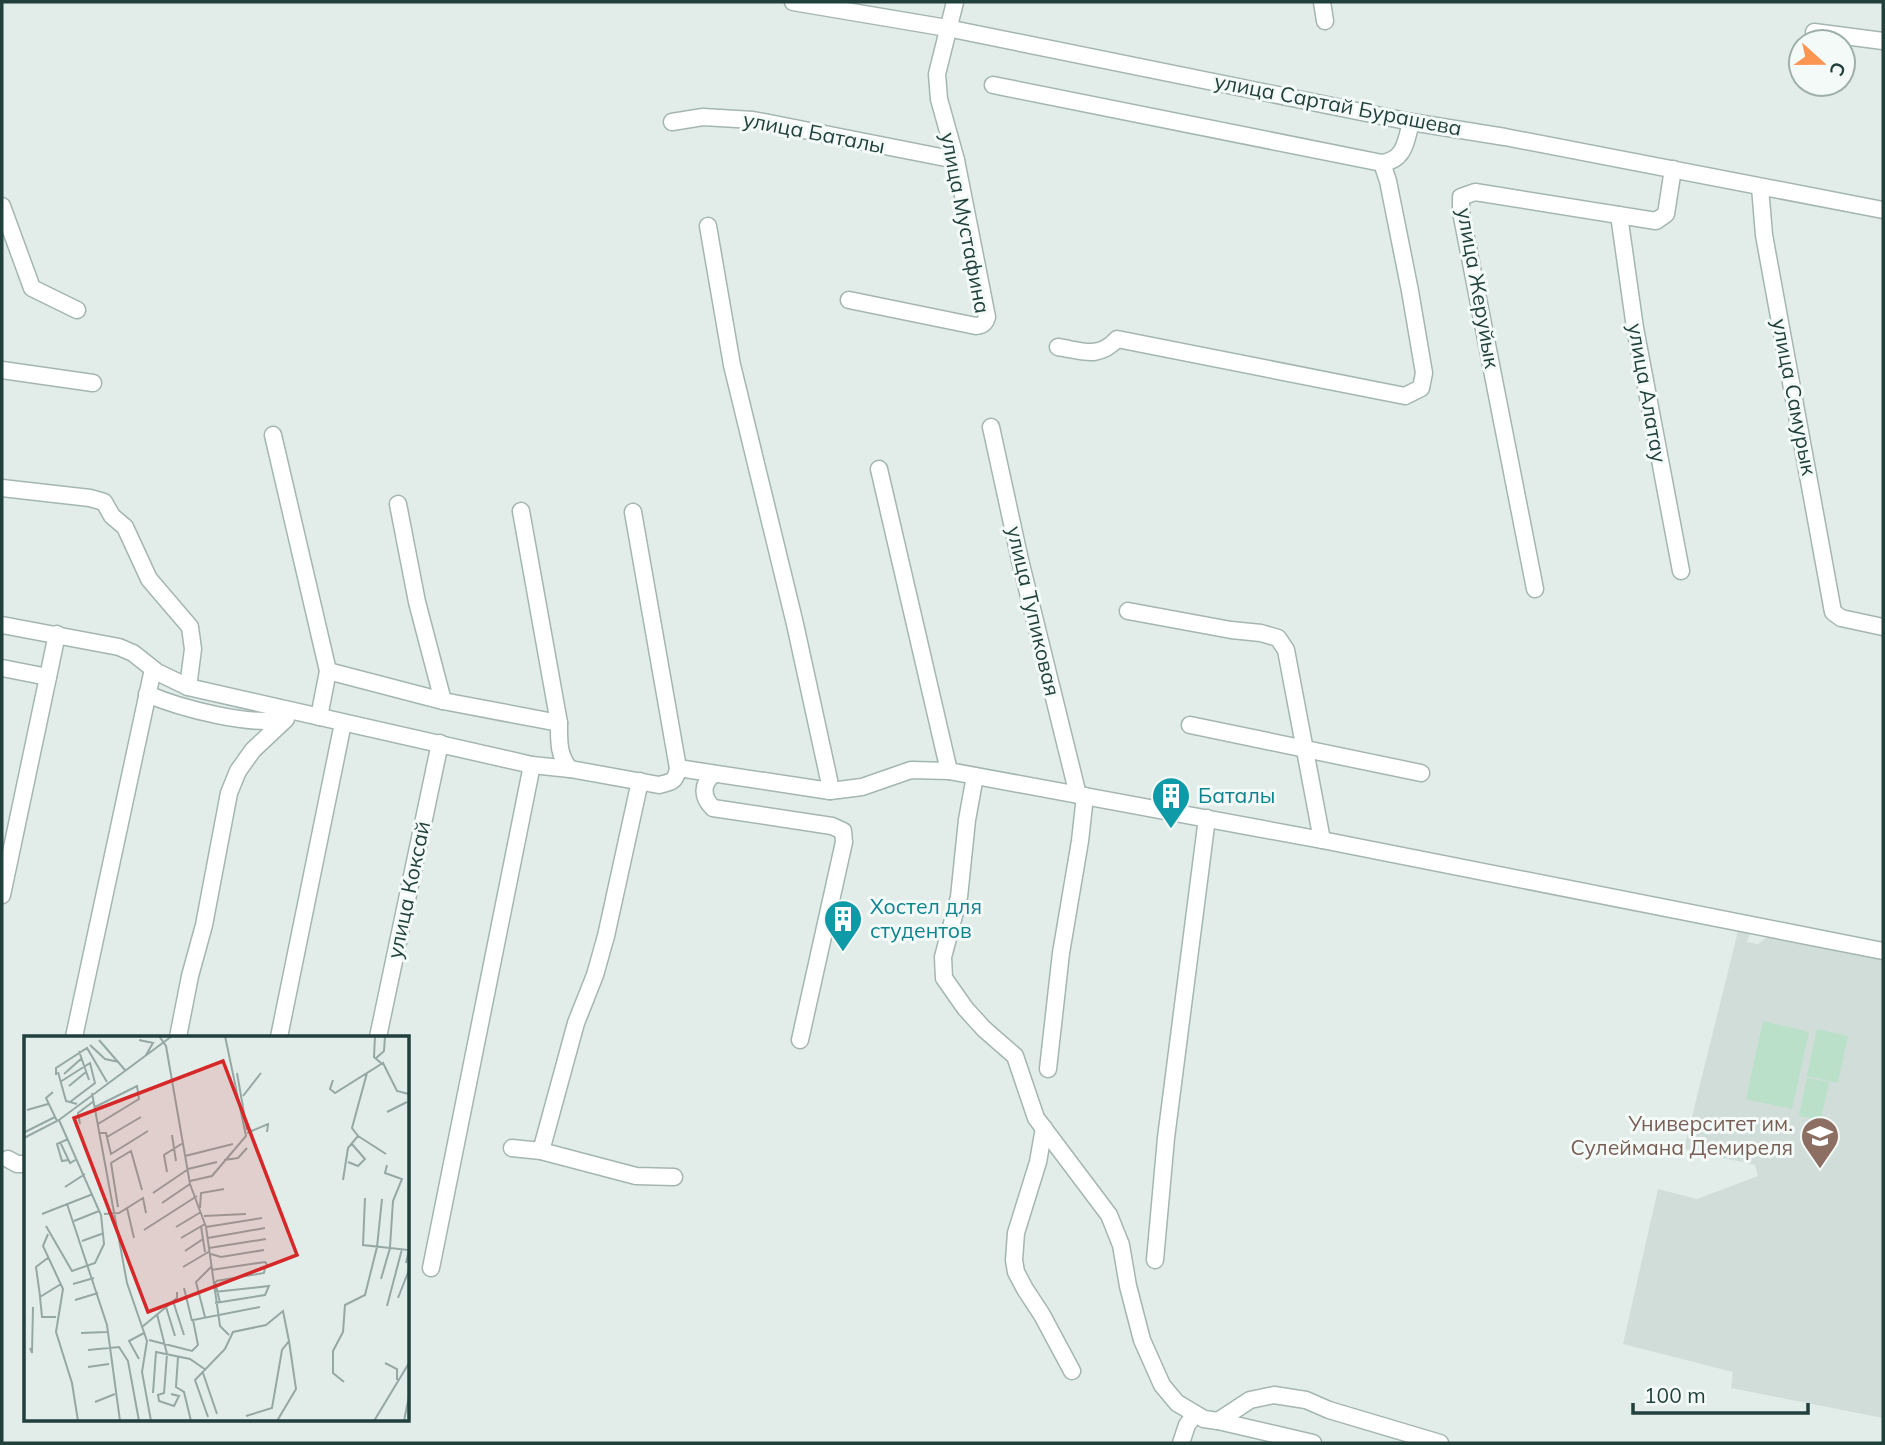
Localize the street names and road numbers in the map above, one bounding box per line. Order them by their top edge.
street label: улица Сартай Бурашева [1212,67,1464,141]
street label: улица Баталы [741,106,887,159]
street label: улица Мустафина [936,130,996,316]
street label: улица Жеруйык [1452,206,1506,371]
street label: улица Самурык [1767,316,1823,478]
street label: улица Алатау [1623,321,1673,465]
street label: улица Тупиковая [1002,523,1066,698]
street label: улица Коксай [381,819,435,961]

